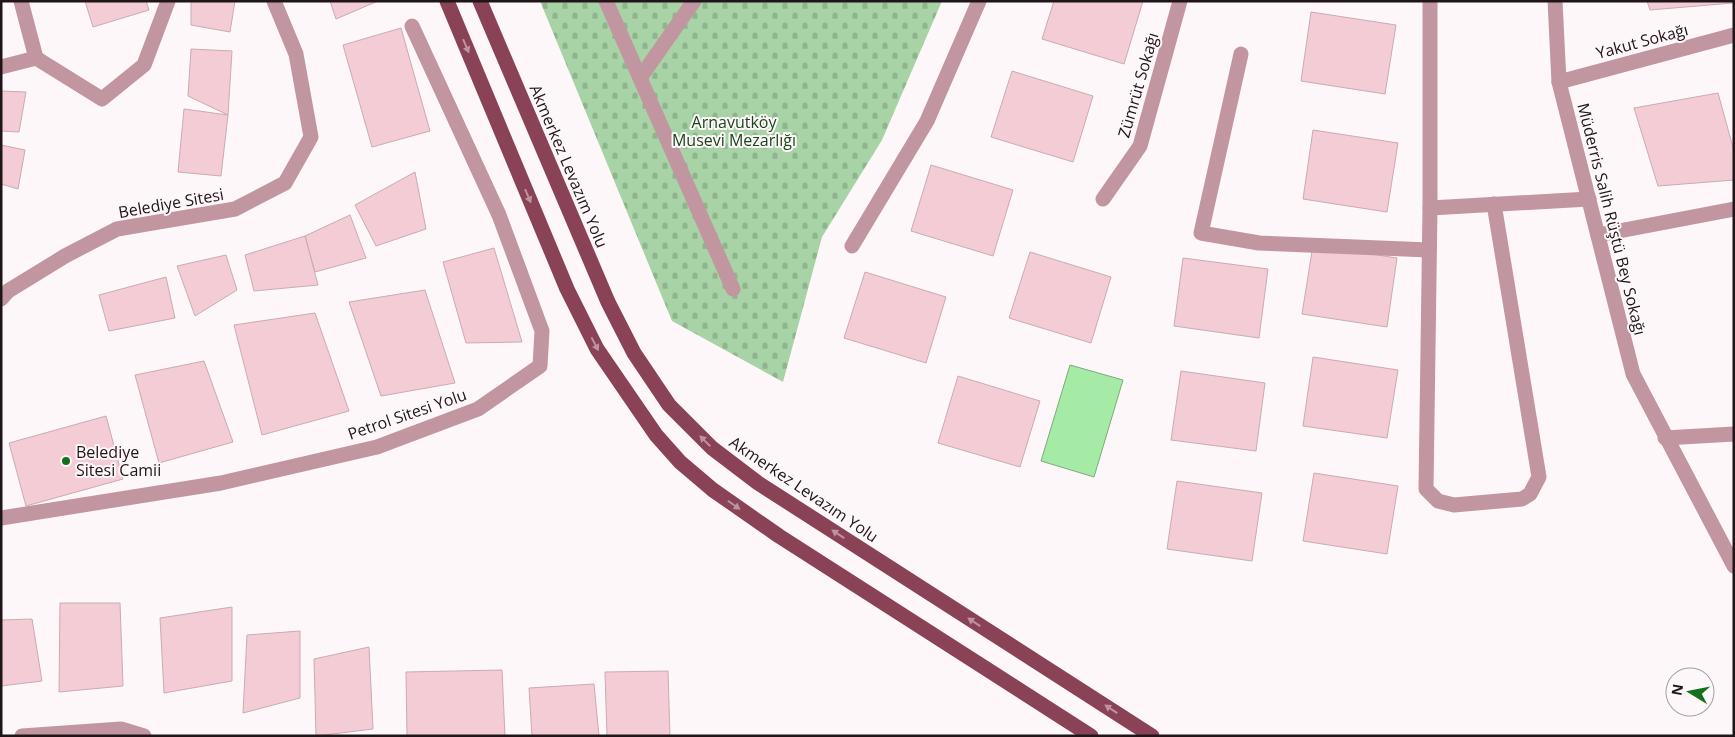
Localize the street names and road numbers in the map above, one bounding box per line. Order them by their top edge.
street label: Yakut Sokağı [1594,18,1690,64]
street label: Zümrüt Sokağı [1112,30,1164,140]
street label: Akmerkez Levazım Yolu [525,81,613,251]
street label: Müderris Salih Rüştü Bey Sokağı [1572,101,1652,337]
street label: Belediye Sitesi [117,183,225,223]
street label: Petrol Sitesi Yolu [345,383,469,445]
street label: Akmerkez Levazım Yolu [725,431,883,547]

